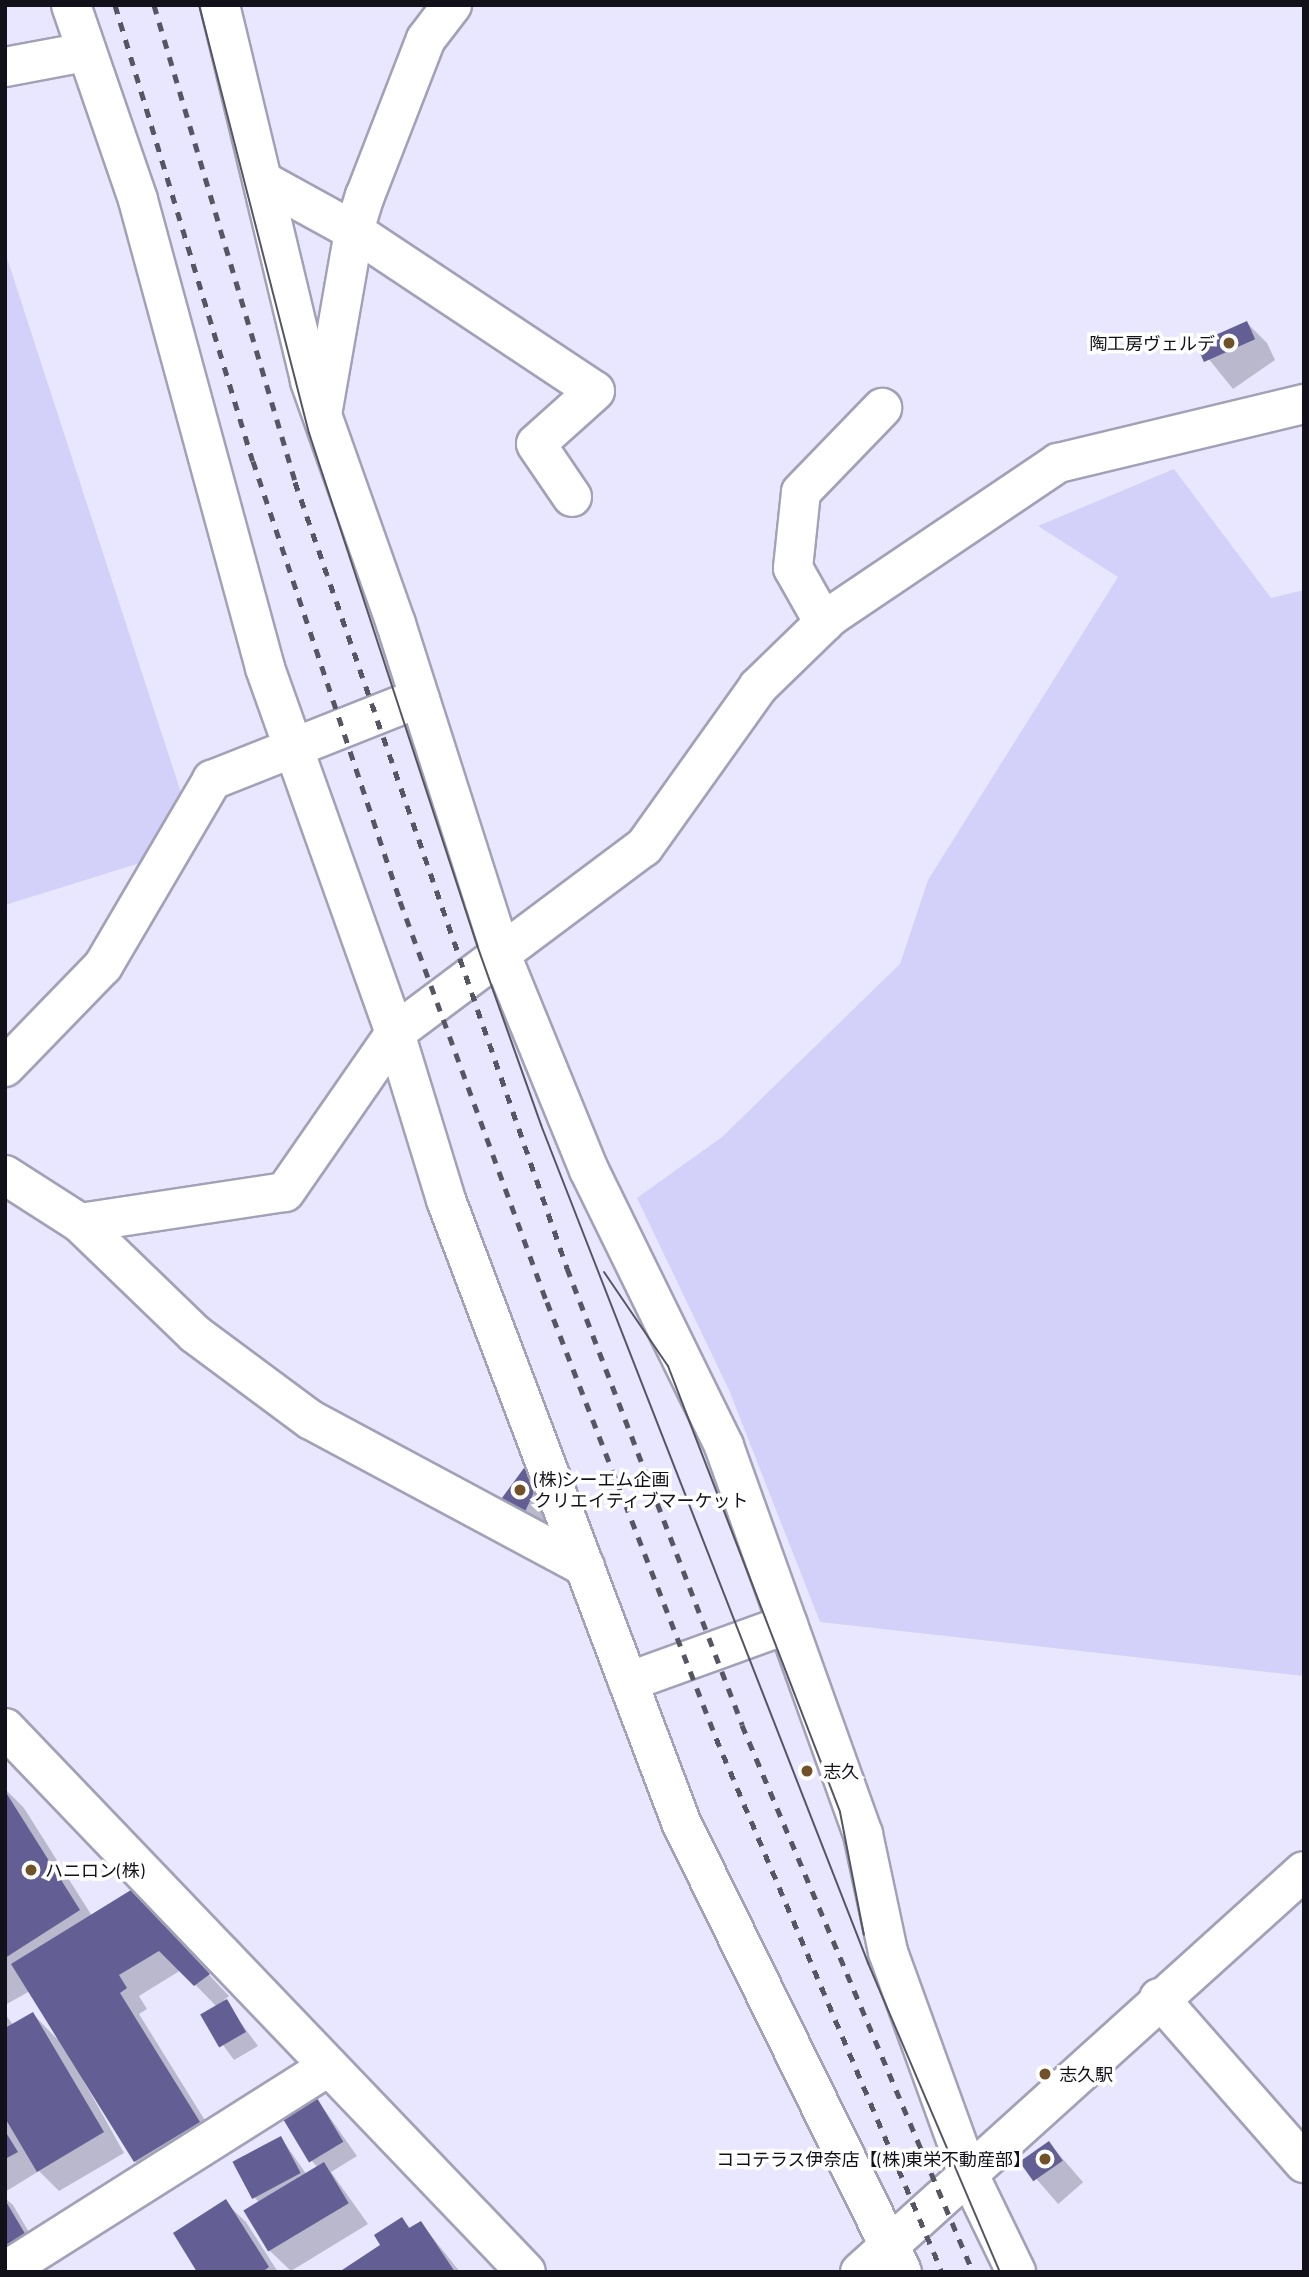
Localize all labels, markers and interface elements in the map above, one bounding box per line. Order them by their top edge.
place label: 陶工房ヴェルデ [1089,332,1215,354]
marker: 陶工房ヴェルデ [1221,335,1237,351]
place label: (株)シーエム企画 クリエイティブマーケット [534,1469,750,1512]
marker: (株)シーエム企画 クリエイティブマーケット [512,1482,528,1498]
place label: 志久 [823,1760,859,1782]
marker: 志久 [797,1761,817,1781]
place label: ハニロン(株) [45,1859,144,1881]
marker: ハニロン(株) [23,1862,39,1878]
place label: 志久駅 [1059,2063,1113,2085]
marker: 志久駅 [1037,2066,1053,2082]
place label: ココテラス伊奈店【(株)東栄不動産部】 [716,2148,1031,2170]
marker: ココテラス伊奈店【(株)東栄不動産部】 [1037,2151,1053,2167]

